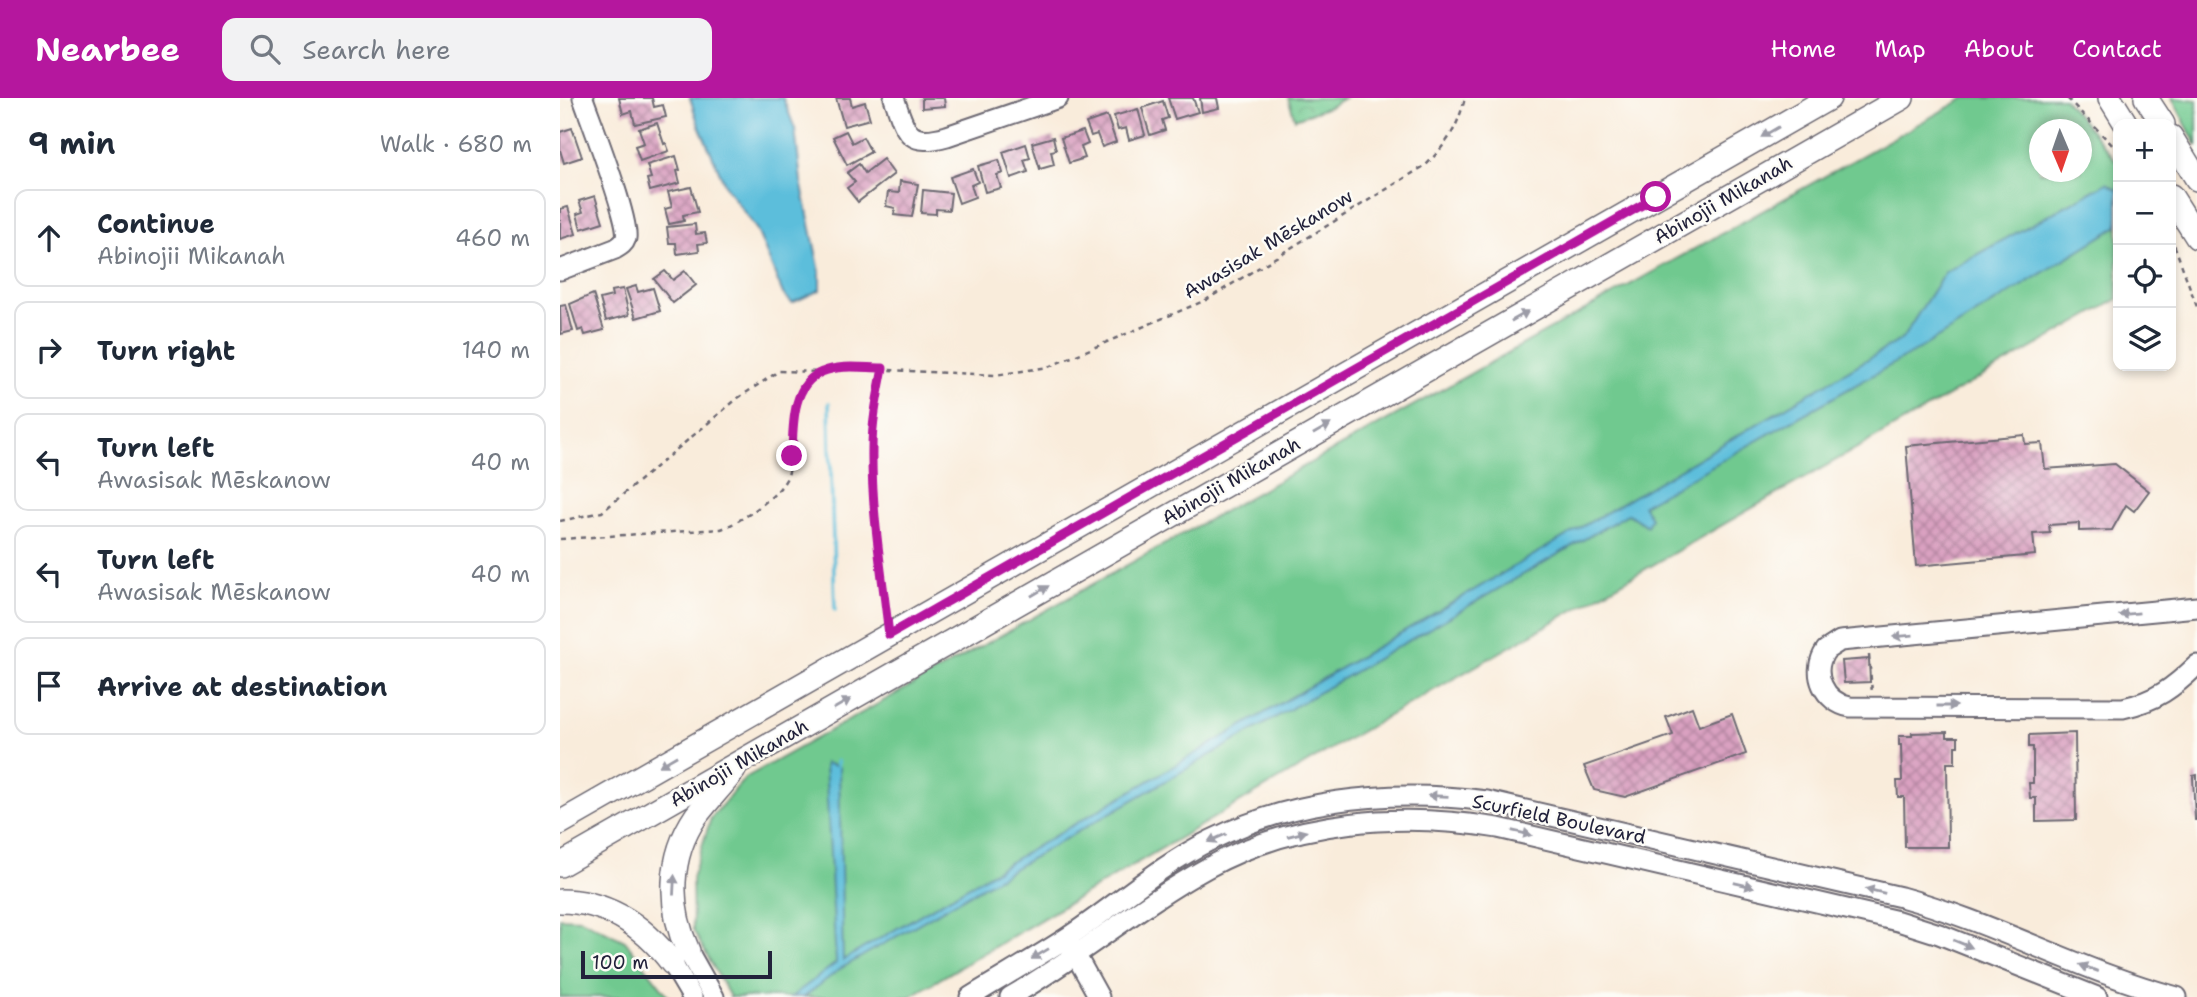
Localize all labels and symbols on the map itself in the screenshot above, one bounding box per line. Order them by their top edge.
north arrow [2029,119,2092,182]
one-way arrow [1760,126,1779,138]
street label: Abinojii Mikanah [1649,150,1797,250]
route start [1640,181,1671,212]
street label: Awasisak Mēskanow [1179,184,1357,304]
one-way arrow [1510,311,1530,323]
one-way arrow [1313,423,1332,435]
street label: Abinojii Mikanah [1157,431,1305,531]
route end [776,440,807,471]
one-way arrow [1030,585,1049,597]
one-way arrow [2118,609,2140,620]
one-way arrow [1891,631,1913,642]
one-way arrow [833,697,852,710]
one-way arrow [1936,700,1958,712]
street label: Abinojii Mikanah [665,713,813,813]
one-way arrow [658,755,677,767]
street label: Scurfield Boulevard [1470,788,1648,850]
one-way arrow [1426,791,1448,802]
one-way arrow [1287,828,1309,839]
one-way arrow [1511,828,1533,839]
one-way arrow [1207,832,1227,844]
one-way arrow [668,874,679,896]
one-way arrow [1733,880,1755,891]
one-way arrow [1864,885,1886,896]
one-way arrow [1953,938,1974,949]
scale bar [581,948,772,980]
one-way arrow [1031,948,1050,961]
one-way arrow [2078,963,2099,974]

